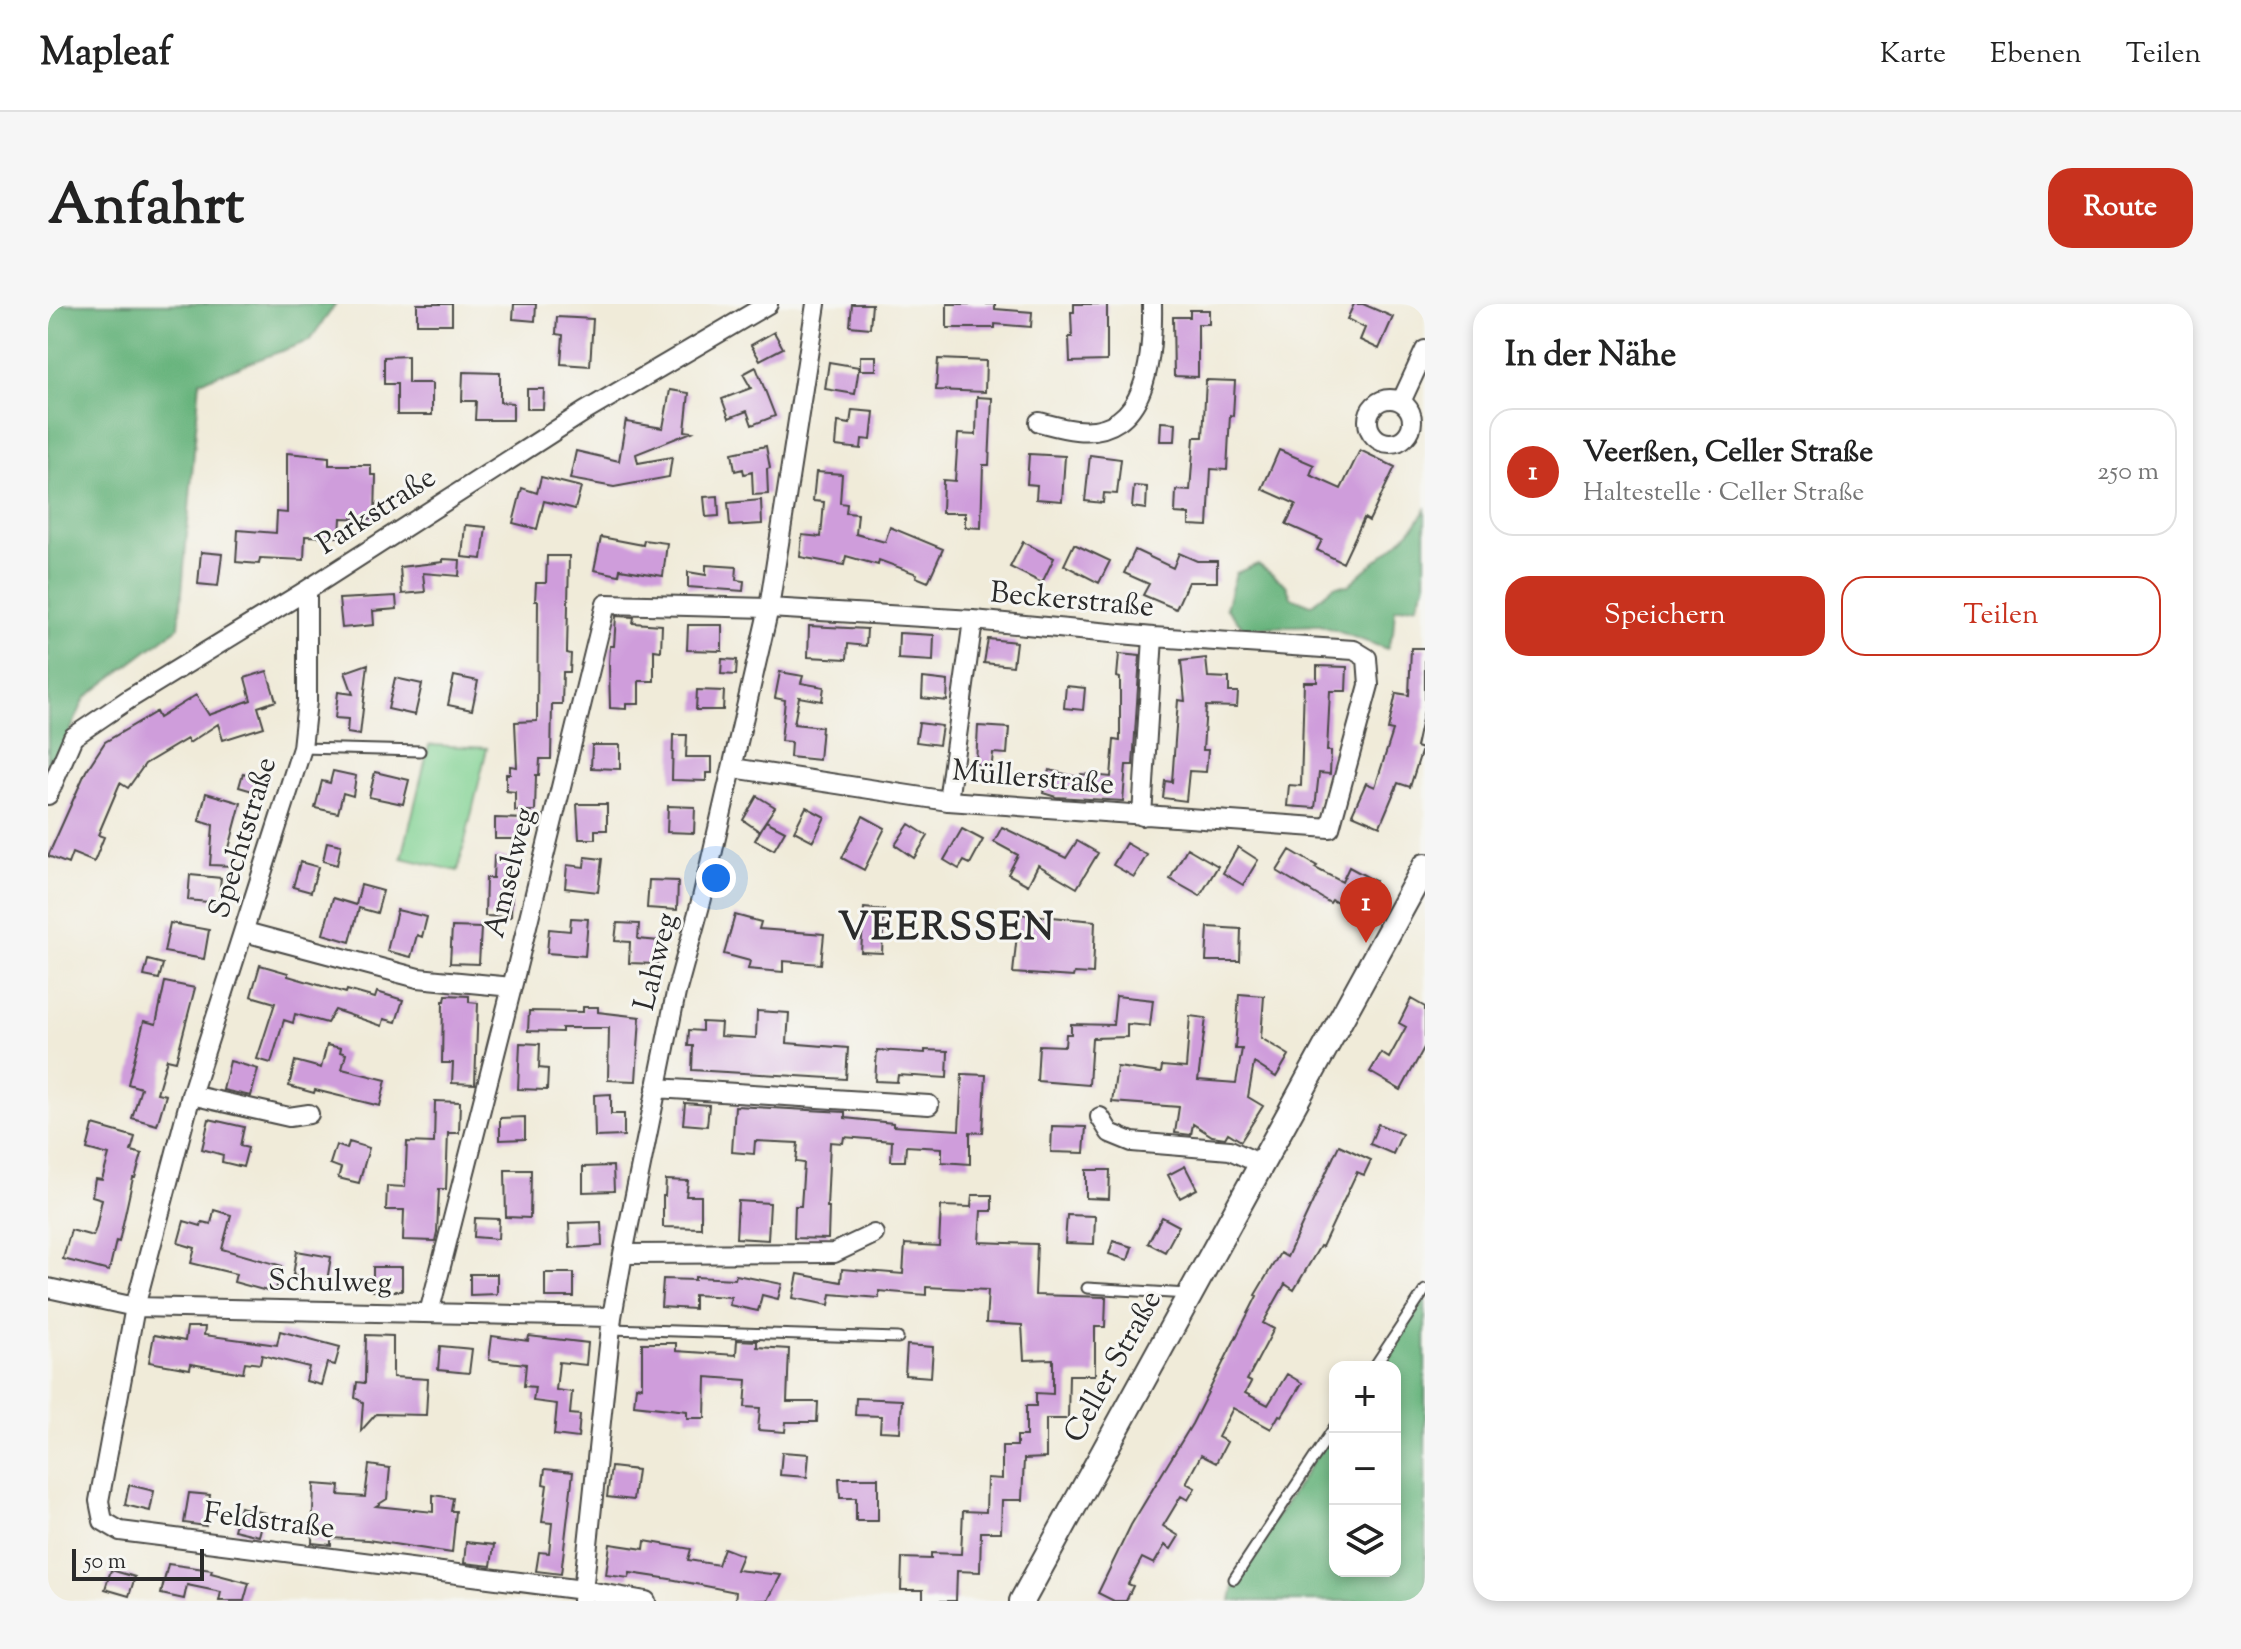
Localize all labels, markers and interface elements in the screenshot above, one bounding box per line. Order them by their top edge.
text: Mapleaf [40,28,172,82]
text: Karte [1880,35,1946,75]
text: Ebenen [1990,35,2082,75]
text: Teilen [2126,35,2201,75]
text: Anfahrt [48,168,244,249]
button: Route [2048,168,2193,248]
text: In der Nähe [1505,332,1676,381]
text: Veerßen, Celler Straße [1583,432,1873,475]
text: 1 [1529,454,1537,491]
text: 250 m [2097,454,2159,491]
street label: Parkstraße [309,457,445,567]
text: Haltestelle · Celler Straße [1583,475,1864,512]
street label: Beckerstraße [988,572,1156,630]
button: Speichern [1505,576,1825,656]
button: Teilen [1841,576,2161,656]
street label: Müllerstraße [950,750,1116,808]
street label: Spechtstraße [199,752,289,924]
street label: Amselweg [474,803,548,943]
your location [696,858,736,898]
pin: 1 [1340,877,1392,943]
district label: VEERSSEN [838,903,1056,957]
street label: Lahweg [624,909,690,1015]
street label: Schulweg [268,1260,392,1306]
street label: Celler Straße [1054,1283,1174,1451]
map controls [1329,1361,1401,1577]
button: + [1329,1361,1401,1433]
button: − [1329,1433,1401,1505]
street label: Feldstraße [201,1493,337,1551]
button: layers [1329,1505,1401,1577]
scale bar [72,1545,204,1581]
text: 50 m [84,1547,126,1579]

